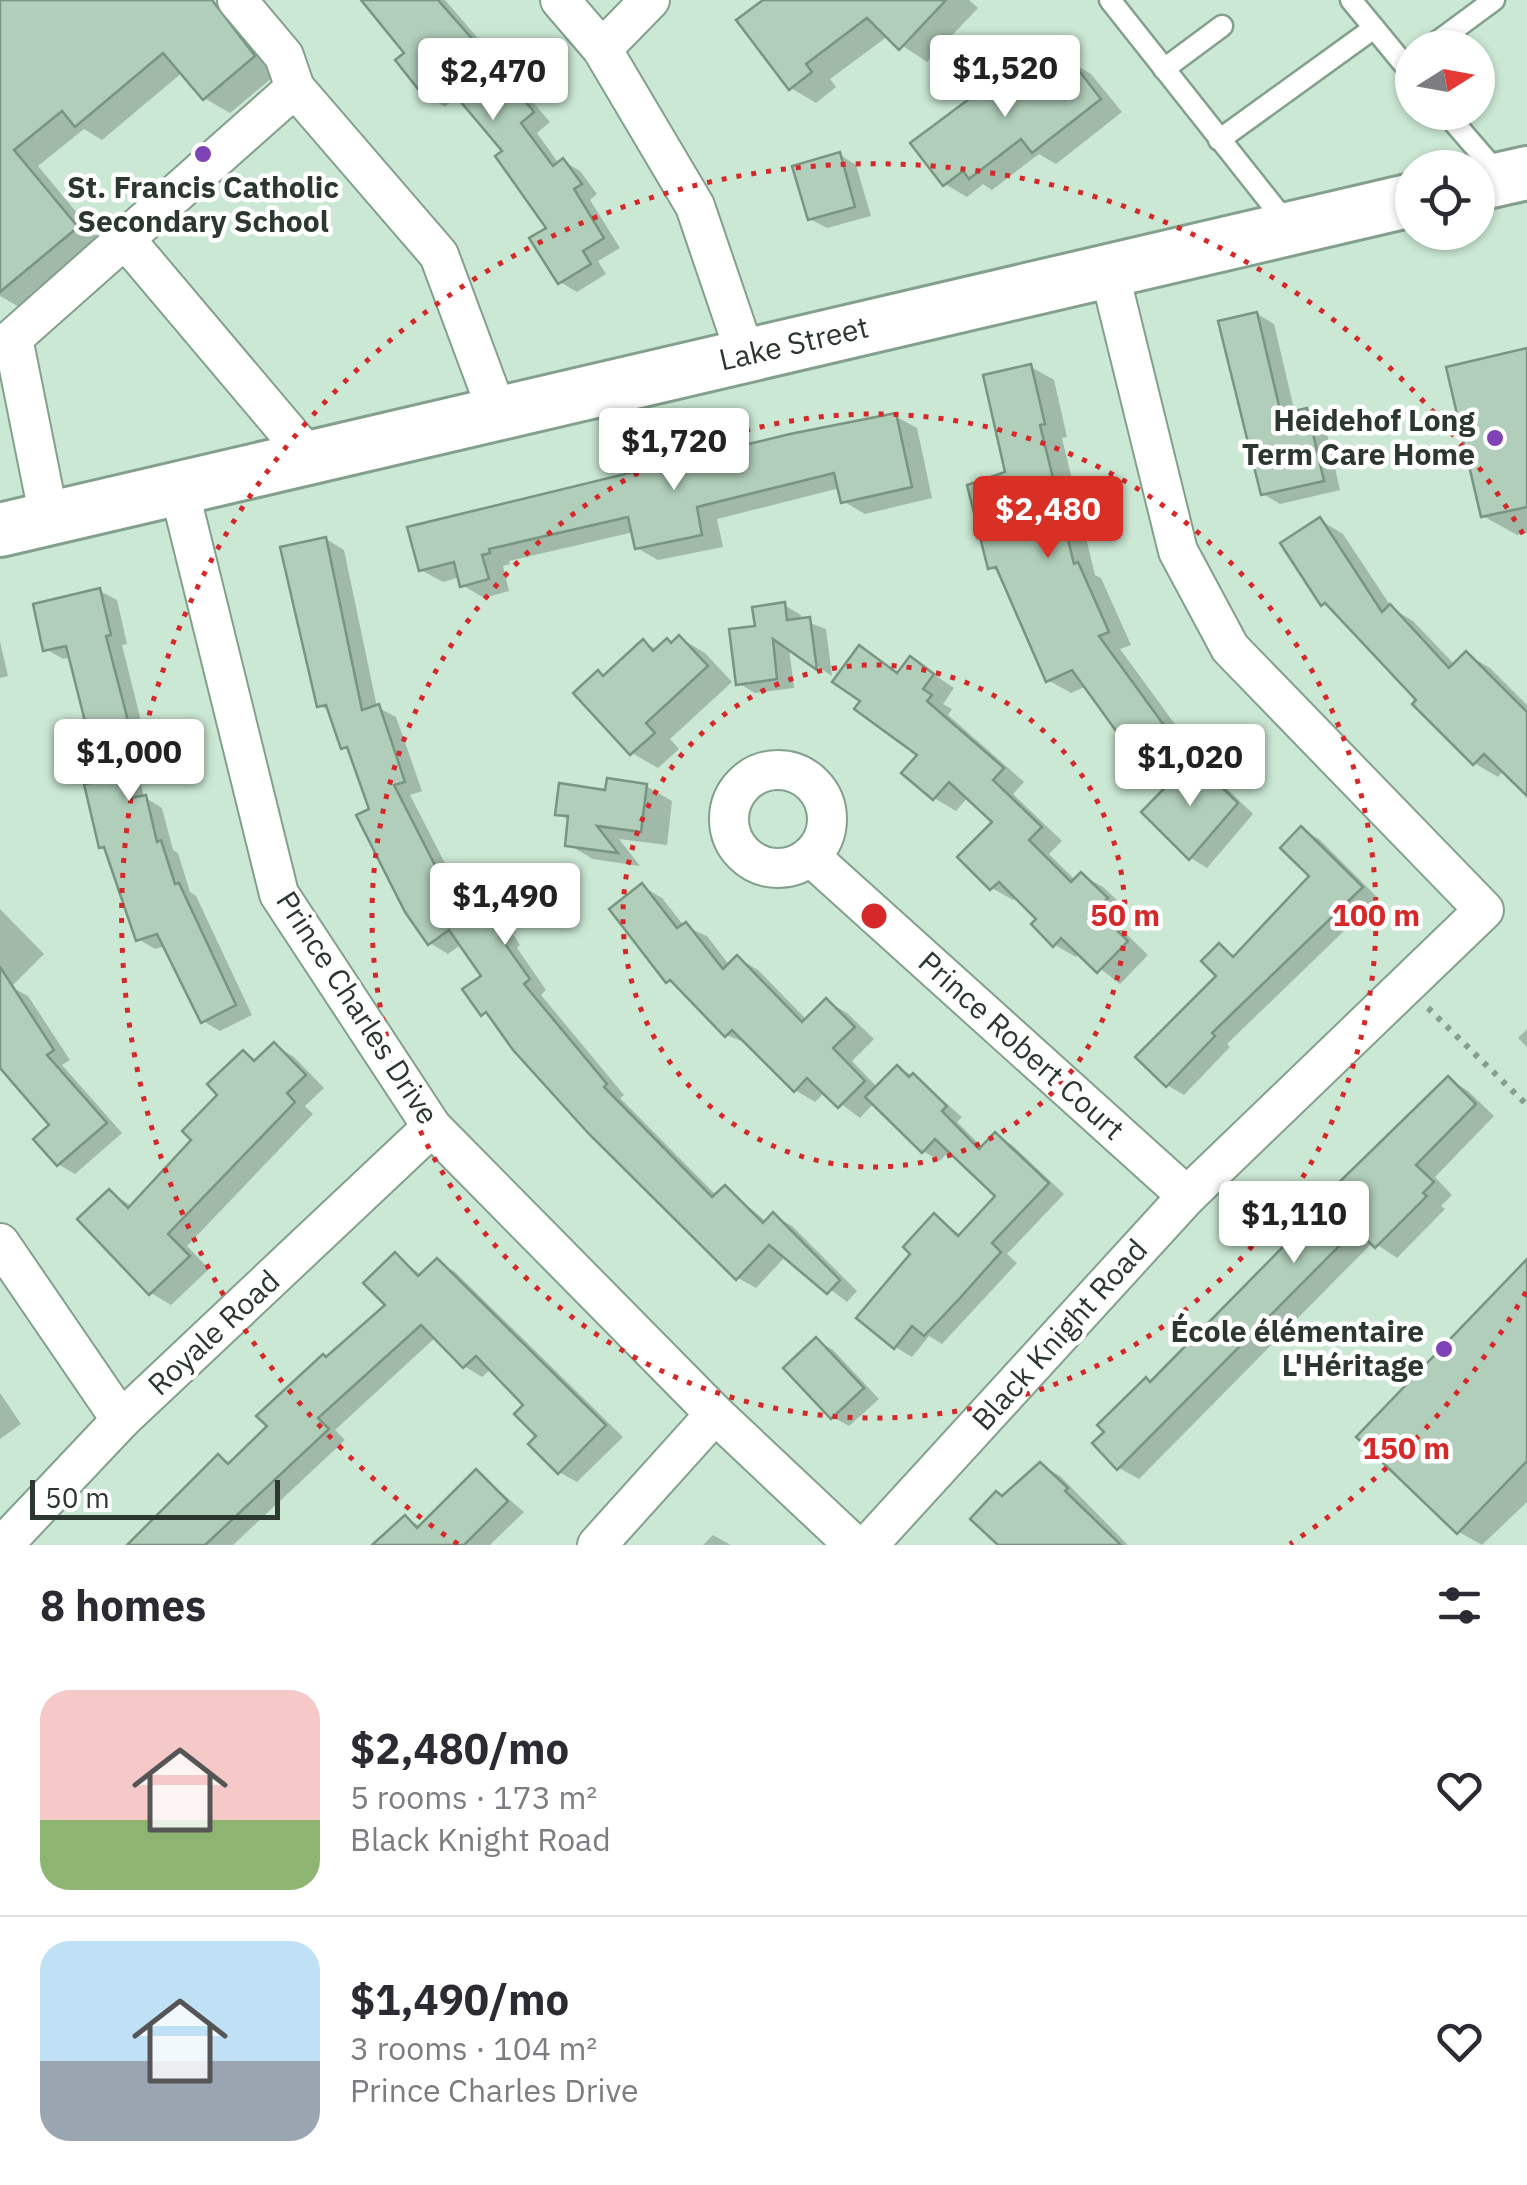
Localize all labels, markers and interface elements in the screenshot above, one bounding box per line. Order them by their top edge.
north arrow [1395,30,1495,130]
map controls [1395,30,1495,250]
pin: $1,520 [924,35,1086,120]
pin: $2,470 [412,38,574,123]
text: $1,520 [952,46,1058,88]
text: $2,470 [440,49,546,91]
marker: St. Francis Catholic Secondary School [192,143,214,165]
button: locate [1395,150,1495,250]
place label: St. Francis Catholic Secondary School [67,167,339,240]
street label: Lake Street [715,306,872,379]
place label: Heidehof Long Term Care Home [1242,400,1475,473]
pin: $1,720 [593,408,755,493]
text: $1,720 [621,419,727,461]
marker: Heidehof Long Term Care Home [1484,427,1506,449]
pin: $2,480 [967,476,1129,561]
text: $2,480 [995,487,1101,529]
pin: $1,000 [48,719,210,804]
pin: $1,020 [1109,724,1271,809]
text: $1,000 [76,730,182,772]
text: $1,020 [1137,735,1243,777]
pin: $1,490 [424,863,586,948]
text: $1,490 [452,874,558,916]
street label: Prince Charles Drive [268,883,448,1131]
text: 50 m [1090,895,1160,934]
text: 100 m [1332,895,1420,934]
centre of rings [856,898,892,934]
street label: Prince Robert Court [911,942,1133,1148]
pin: $1,110 [1213,1181,1375,1266]
text: $1,110 [1241,1192,1347,1234]
street label: Black Knight Road [963,1230,1155,1438]
street label: Royale Road [139,1261,287,1403]
place label: École élémentaire L'Héritage [1170,1311,1424,1384]
marker: École élémentaire L'Héritage [1433,1338,1455,1360]
text: 150 m [1362,1428,1450,1467]
scale bar [30,1475,280,1520]
text: 50 m [45,1479,110,1516]
text: 8 homes [40,1578,206,1633]
icon: filters [1432,1578,1487,1633]
text: $2,480/mo [350,1721,569,1776]
icon: home [120,1730,240,1850]
icon: heart [1432,1763,1487,1818]
text: 5 rooms · 173 m² [350,1776,597,1818]
text: Black Knight Road [350,1818,611,1860]
text: $1,490/mo [350,1972,569,2027]
icon: home [120,1981,240,2101]
icon: heart [1432,2014,1487,2069]
text: 3 rooms · 104 m² [350,2027,597,2069]
text: Prince Charles Drive [350,2069,639,2111]

